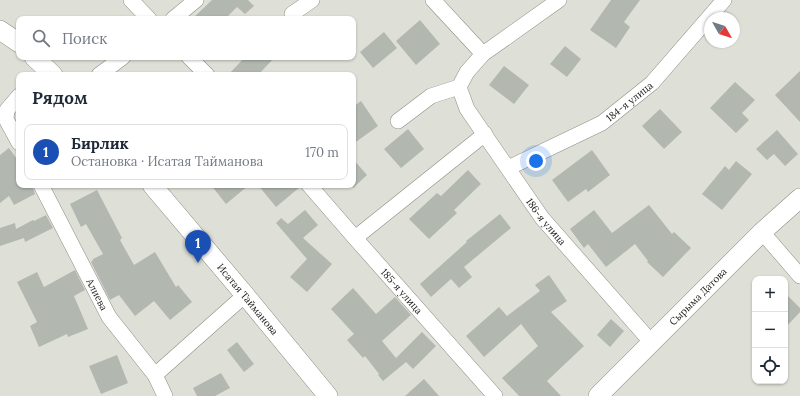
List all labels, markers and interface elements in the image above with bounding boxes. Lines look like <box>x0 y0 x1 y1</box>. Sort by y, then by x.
north arrow <box>704 12 740 48</box>
search box <box>16 16 356 60</box>
icon: search <box>30 27 52 49</box>
text: Поиск <box>62 29 107 48</box>
street label: 184-я улица <box>603 79 655 124</box>
text: Рядом <box>32 87 88 109</box>
text: Бирлик <box>71 134 129 153</box>
text: 1 <box>43 144 49 161</box>
text: 170 m <box>305 144 339 161</box>
your location <box>526 151 546 171</box>
text: Остановка · Исатая Тайманова <box>71 153 263 170</box>
street label: 186-я улица <box>524 195 569 248</box>
pin: 1 <box>185 230 211 263</box>
street label: Исатая Тайманова <box>214 261 281 337</box>
street label: Сырыма Датова <box>666 265 729 328</box>
street label: 185-я улица <box>378 266 426 316</box>
street label: Алиева <box>83 275 111 313</box>
map controls <box>752 276 788 384</box>
button: + <box>752 276 788 312</box>
button: − <box>752 312 788 348</box>
button: locate <box>752 348 788 384</box>

